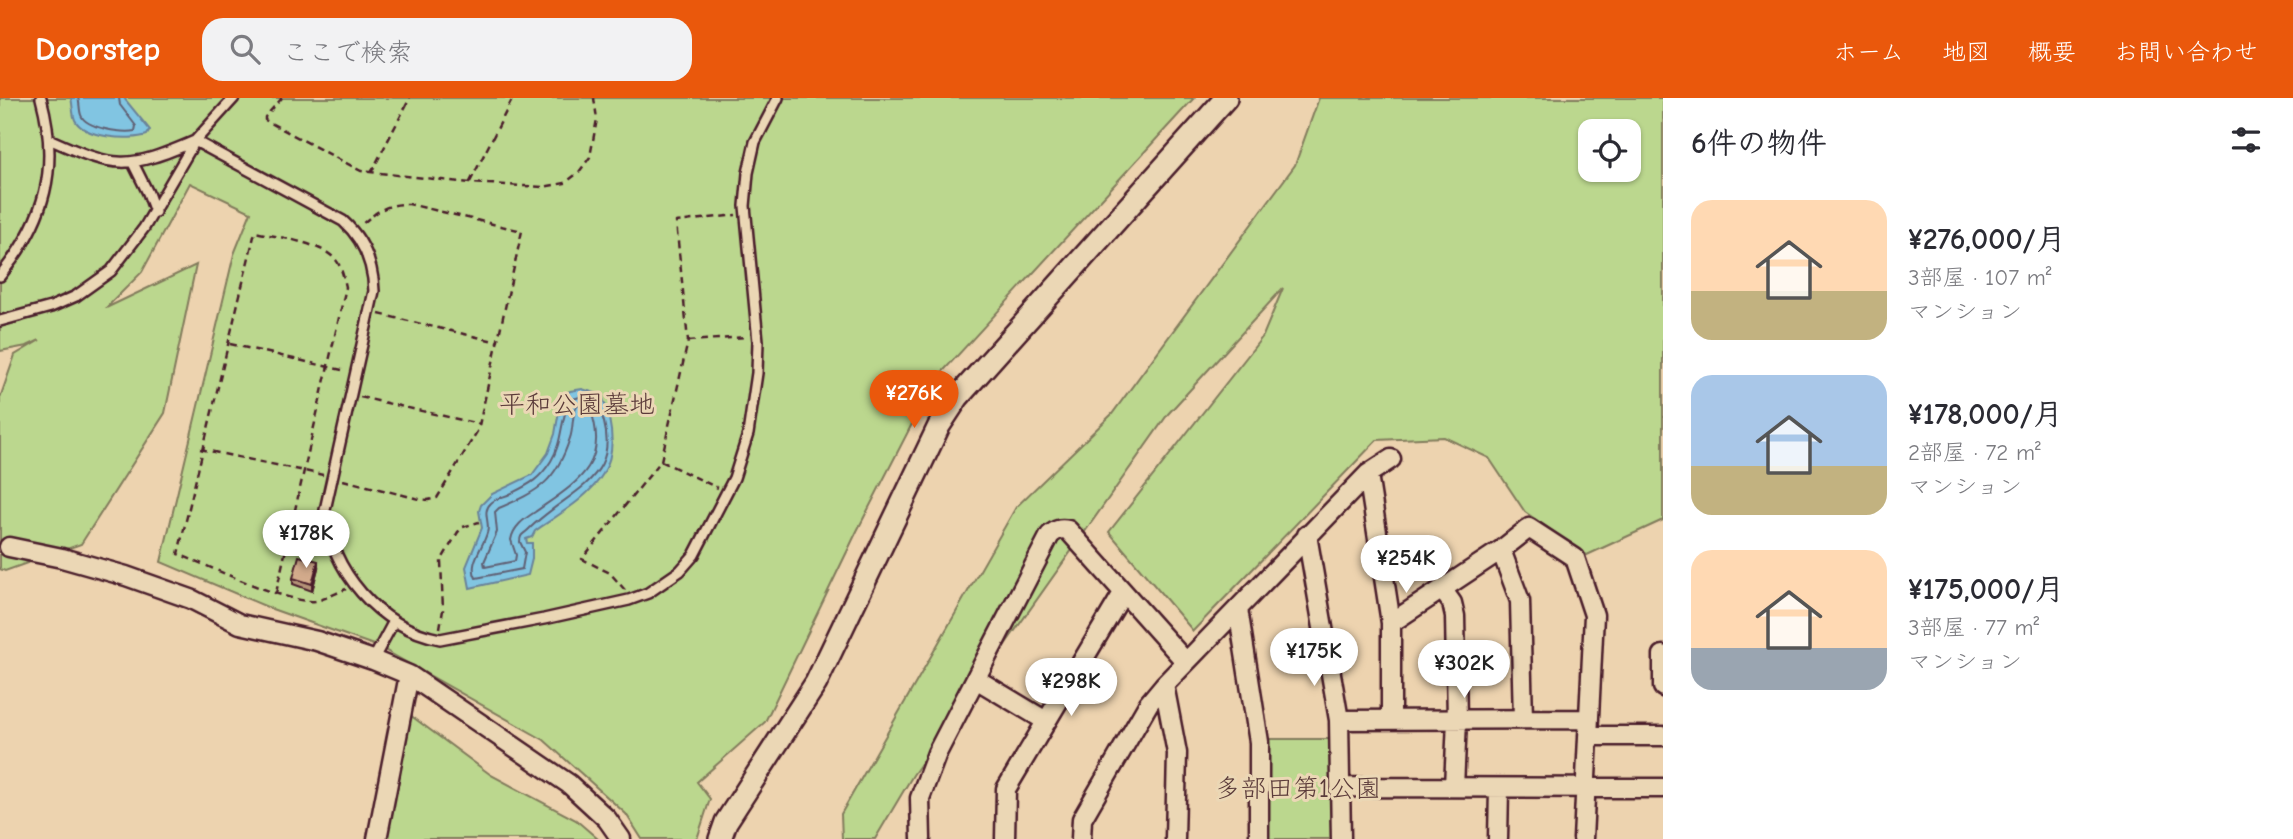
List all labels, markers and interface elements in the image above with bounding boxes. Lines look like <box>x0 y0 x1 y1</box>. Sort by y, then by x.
search box <box>202 18 692 81</box>
text: Doorstep <box>35 30 160 68</box>
icon: search <box>226 30 264 68</box>
text: ここで検索 <box>282 38 412 68</box>
text: ホーム <box>1833 38 1904 66</box>
text: 地図 <box>1942 38 1990 66</box>
text: 概要 <box>2028 38 2076 66</box>
text: お問い合わせ <box>2114 38 2258 66</box>
map controls <box>1578 119 1641 182</box>
button: locate <box>1578 119 1641 182</box>
icon: filters <box>2227 121 2265 159</box>
text: 6件の物件 <box>1691 126 1827 161</box>
text: ¥276,000/月 <box>1908 222 2066 257</box>
icon: home <box>1747 228 1831 312</box>
text: 3部屋 · 107 m² <box>1908 264 2051 291</box>
text: マンション <box>1908 298 2022 325</box>
pin: ¥276K <box>865 370 963 430</box>
text: ¥276K <box>886 379 942 406</box>
park label: 平和公園墓地 <box>499 390 655 420</box>
text: ¥178,000/月 <box>1908 397 2063 432</box>
icon: home <box>1747 403 1831 487</box>
text: 2部屋 · 72 m² <box>1908 439 2041 466</box>
text: マンション <box>1908 473 2022 500</box>
pin: ¥178K <box>257 510 355 570</box>
text: ¥178K <box>279 519 333 546</box>
pin: ¥254K <box>1357 536 1455 595</box>
text: ¥254K <box>1377 544 1435 571</box>
text: ¥175,000/月 <box>1908 572 2064 607</box>
icon: home <box>1747 578 1831 662</box>
text: 3部屋 · 77 m² <box>1908 614 2039 641</box>
pin: ¥175K <box>1265 628 1363 688</box>
text: ¥175K <box>1286 637 1342 664</box>
pin: ¥302K <box>1415 640 1513 700</box>
text: マンション <box>1908 648 2022 675</box>
text: ¥302K <box>1434 649 1494 676</box>
pin: ¥298K <box>1022 658 1120 718</box>
text: ¥298K <box>1041 667 1101 694</box>
park label: 多部田第1公園 <box>1215 774 1381 804</box>

